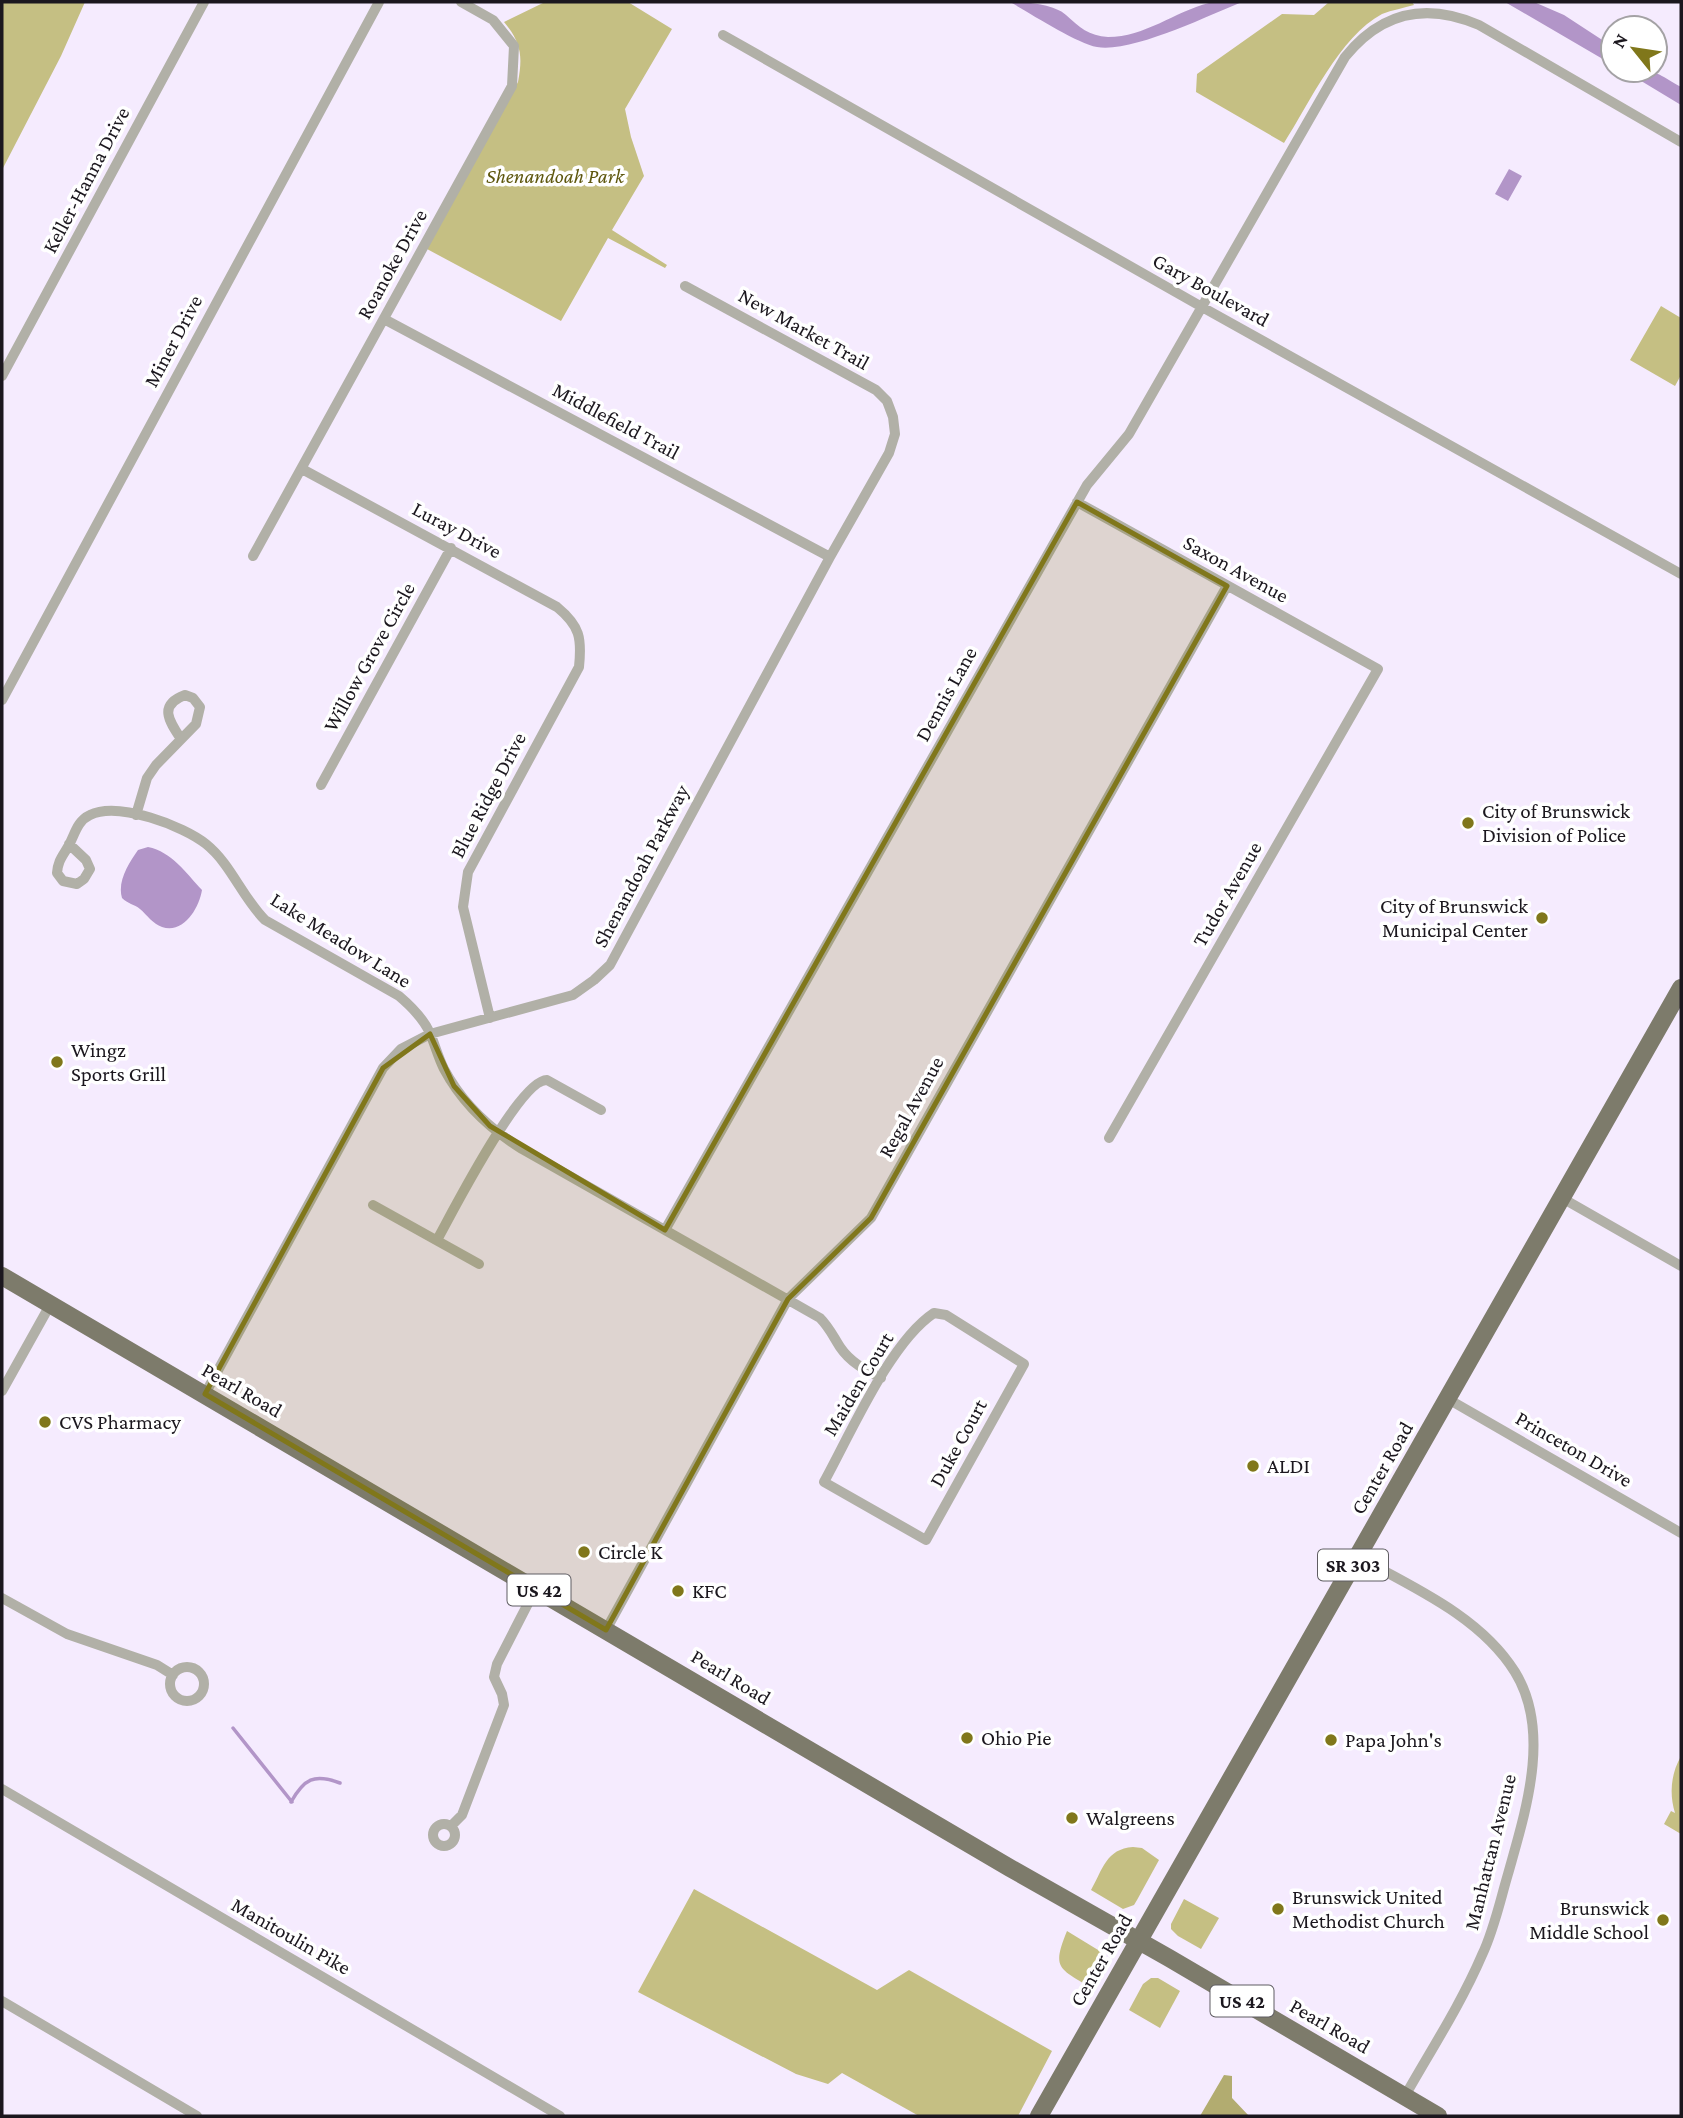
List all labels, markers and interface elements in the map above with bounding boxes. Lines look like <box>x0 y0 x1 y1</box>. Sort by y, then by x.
north arrow <box>1599 14 1669 84</box>
text: N <box>1607 30 1632 52</box>
street label: Keller-Hanna Drive <box>37 103 135 257</box>
park label: Shenandoah Park <box>486 164 625 188</box>
street label: Roanoke Drive <box>352 205 432 323</box>
street label: Gary Boulevard <box>1149 248 1273 332</box>
street label: New Market Trail <box>734 283 874 375</box>
street label: Miner Drive <box>139 291 207 391</box>
street label: Middlefield Trail <box>549 378 683 464</box>
street label: Luray Drive <box>408 497 506 563</box>
street label: Saxon Avenue <box>1179 530 1293 608</box>
street label: Willow Grove Circle <box>318 578 420 736</box>
street label: Dennis Lane <box>910 643 982 745</box>
street label: Blue Ridge Drive <box>445 728 531 862</box>
street label: Shenandoah Parkway <box>588 780 694 951</box>
place label: City of Brunswick Division of Police <box>1482 799 1630 847</box>
marker: City of Brunswick Division of Police <box>1460 815 1476 831</box>
street label: Tudor Avenue <box>1187 837 1267 951</box>
street label: Lake Meadow Lane <box>266 887 416 993</box>
place label: City of Brunswick Municipal Center <box>1380 894 1529 942</box>
marker: City of Brunswick Municipal Center <box>1534 910 1550 926</box>
place label: Wingz Sports Grill <box>71 1038 166 1086</box>
street label: Regal Avenue <box>873 1052 949 1162</box>
marker: Wingz Sports Grill <box>49 1054 65 1070</box>
street label: Maiden Court <box>818 1327 899 1440</box>
street label: Pearl Road <box>198 1357 286 1423</box>
street label: Duke Court <box>924 1394 992 1491</box>
street label: Princeton Drive <box>1511 1406 1637 1492</box>
place label: CVS Pharmacy <box>59 1410 181 1434</box>
marker: CVS Pharmacy <box>37 1414 53 1430</box>
street label: Center Road <box>1346 1417 1418 1519</box>
place label: ALDI <box>1267 1454 1310 1478</box>
marker: ALDI <box>1245 1458 1261 1474</box>
place label: Circle K <box>598 1540 663 1564</box>
marker: Circle K <box>576 1544 592 1560</box>
road number: SR 303 <box>1318 1550 1388 1581</box>
road number: US 42 <box>508 1574 570 1606</box>
place label: KFC <box>692 1579 727 1603</box>
marker: KFC <box>670 1583 686 1599</box>
street label: Pearl Road <box>687 1644 775 1710</box>
place label: Ohio Pie <box>981 1726 1051 1750</box>
place label: Papa John's <box>1345 1728 1442 1752</box>
marker: Ohio Pie <box>959 1730 975 1746</box>
marker: Papa John's <box>1323 1732 1339 1748</box>
street label: Manhattan Avenue <box>1459 1771 1521 1933</box>
place label: Walgreens <box>1086 1806 1175 1830</box>
marker: Walgreens <box>1064 1810 1080 1826</box>
place label: Brunswick United Methodist Church <box>1292 1885 1445 1933</box>
street label: Manitoulin Pike <box>227 1892 355 1980</box>
place label: Brunswick Middle School <box>1529 1896 1649 1944</box>
marker: Brunswick United Methodist Church <box>1270 1901 1286 1917</box>
street label: Center Road <box>1065 1909 1137 2011</box>
marker: Brunswick Middle School <box>1655 1912 1671 1928</box>
road number: US 42 <box>1210 1985 1274 2016</box>
street label: Pearl Road <box>1286 1993 1374 2059</box>

